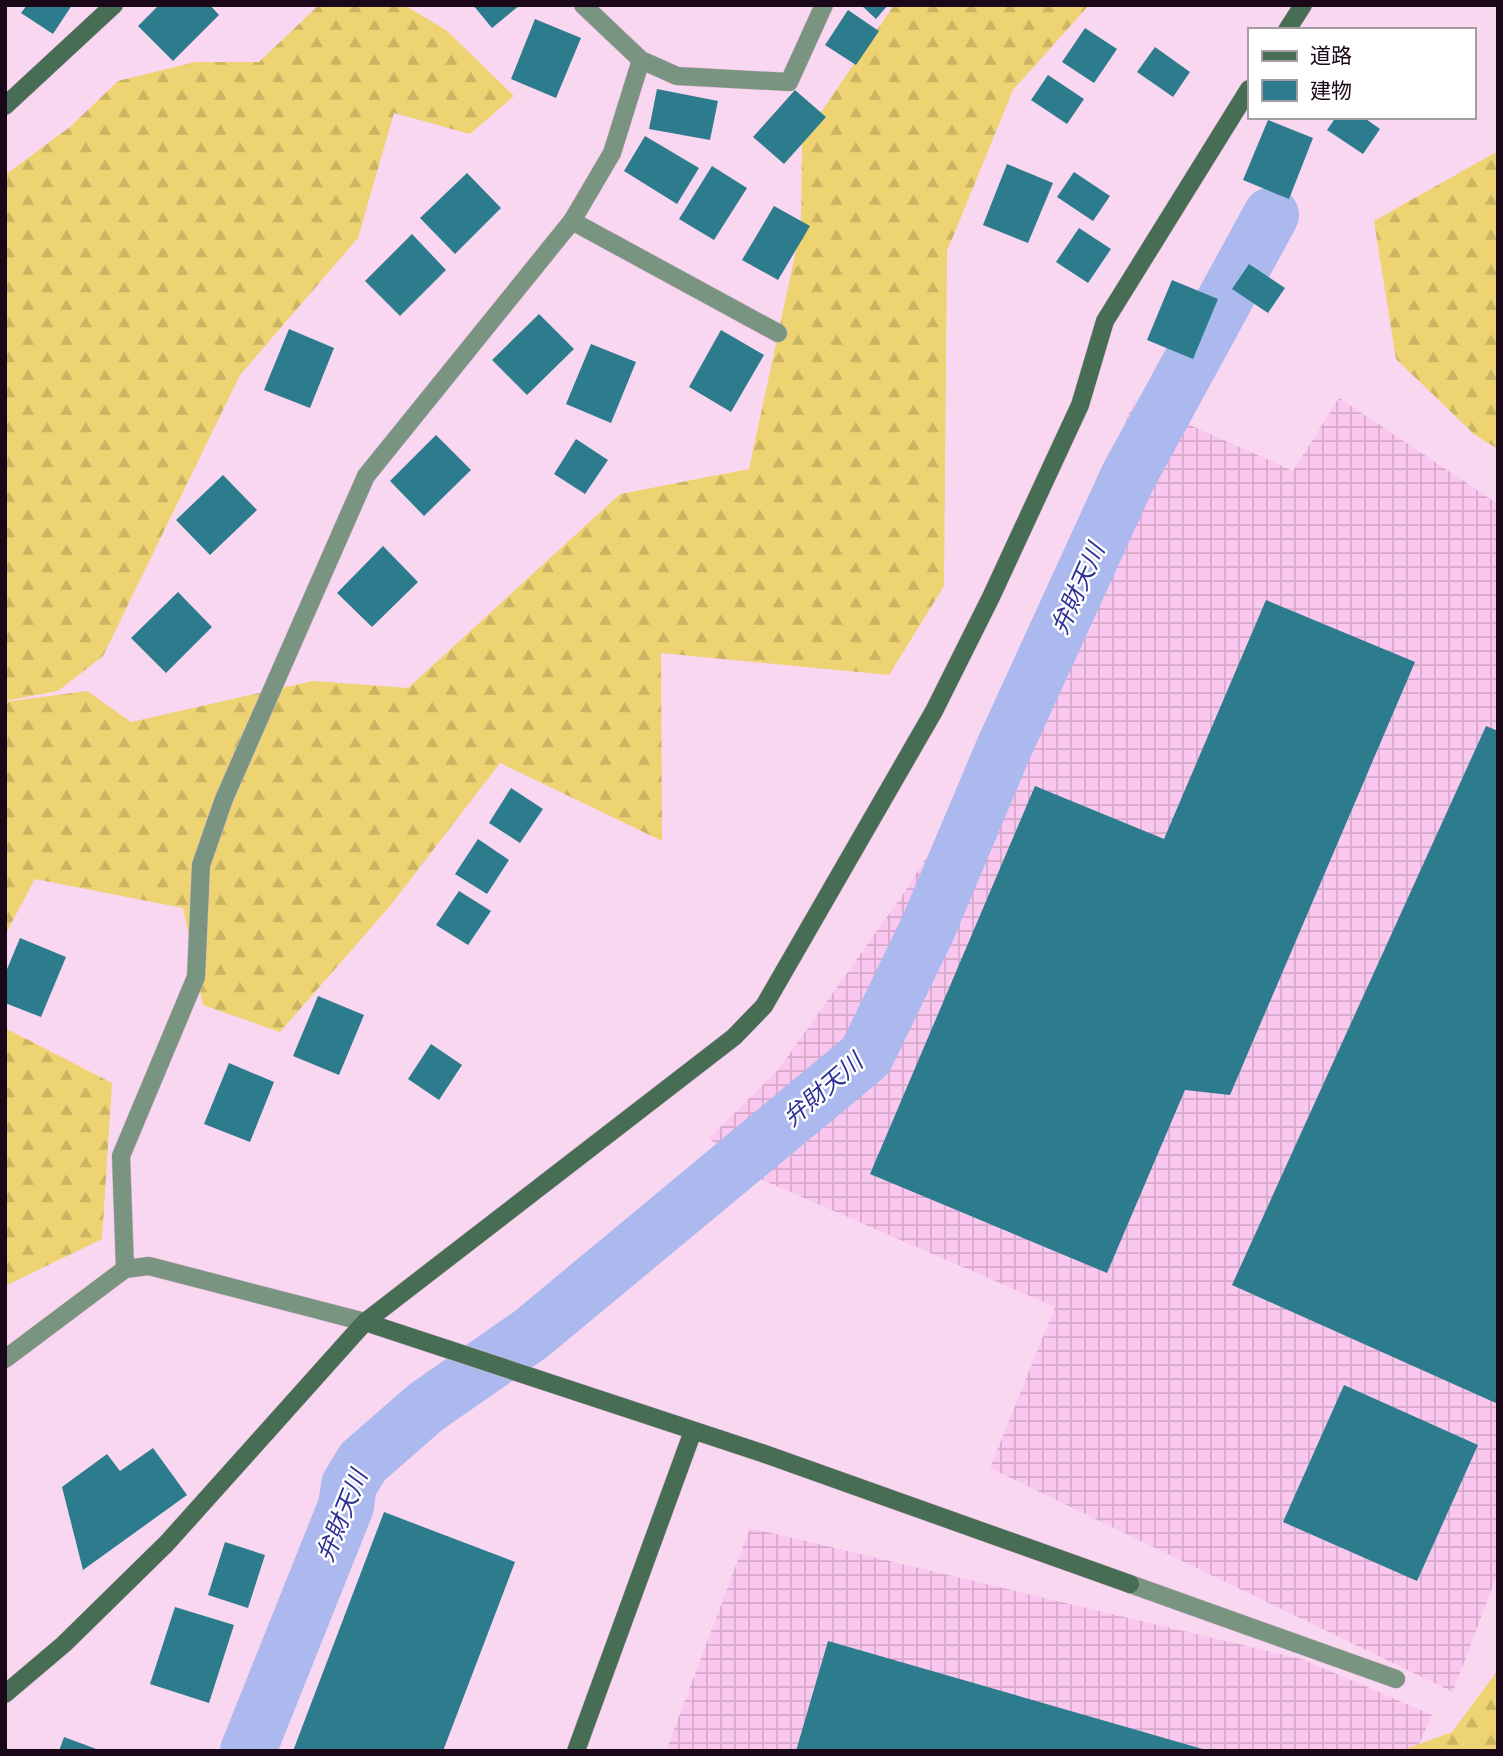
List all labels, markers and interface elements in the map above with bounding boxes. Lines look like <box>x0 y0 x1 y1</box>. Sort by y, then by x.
legend <box>1248 28 1475 119</box>
text: 道路 <box>1310 44 1352 68</box>
text: 建物 <box>1310 79 1352 103</box>
water label: 弁財天川 <box>1046 537 1112 639</box>
water label: 弁財天川 <box>778 1046 871 1132</box>
water label: 弁財天川 <box>311 1463 374 1566</box>

